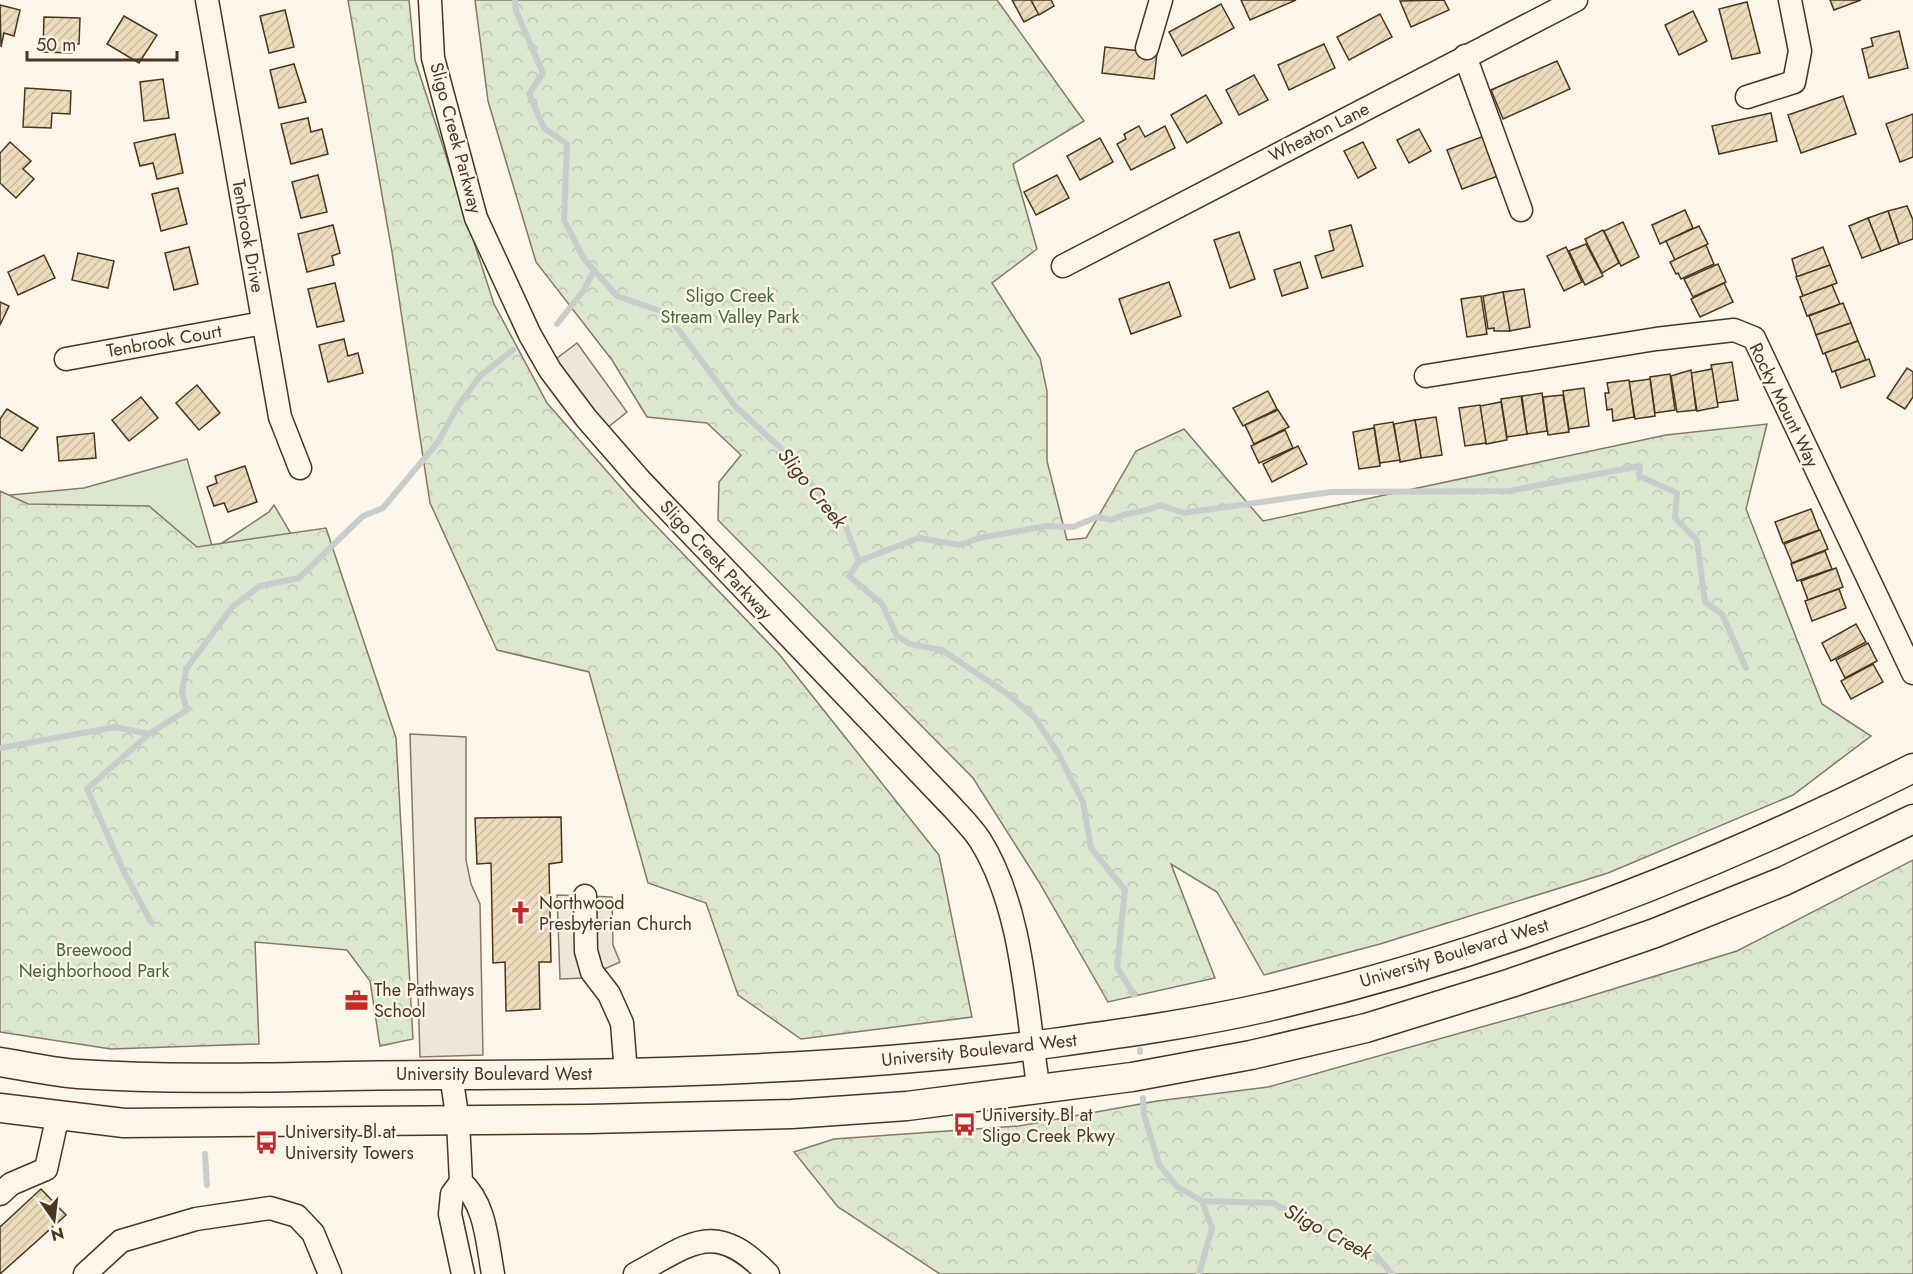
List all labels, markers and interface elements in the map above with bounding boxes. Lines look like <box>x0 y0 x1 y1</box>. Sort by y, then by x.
scale bar <box>27 24 177 62</box>
text: 50 m <box>36 32 76 58</box>
street label: Sligo Creek Parkway <box>423 60 489 216</box>
street label: Wheaton Lane <box>1264 96 1374 168</box>
street label: Tenbrook Drive <box>225 177 271 295</box>
park label: Sligo Creek Stream Valley Park <box>661 283 800 330</box>
street label: Tenbrook Court <box>104 318 224 364</box>
street label: Rocky Mount Way <box>1743 338 1825 472</box>
water label: Sligo Creek <box>771 442 854 536</box>
street label: Sligo Creek Parkway <box>654 494 779 626</box>
place label: Northwood Presbyterian Church <box>539 890 692 937</box>
church icon: Northwood Presbyterian Church <box>508 900 534 926</box>
street label: University Boulevard West <box>1356 912 1552 994</box>
park label: Breewood Neighborhood Park <box>19 937 169 984</box>
place label: The Pathways School <box>374 977 474 1024</box>
office icon: The Pathways School <box>343 987 369 1013</box>
street label: University Boulevard West <box>880 1027 1079 1073</box>
street label: University Boulevard West <box>396 1061 593 1087</box>
place label: University Bl at Sligo Creek Pkwy <box>982 1102 1115 1149</box>
bus stop icon: University Bl at Sligo Creek Pkwy <box>951 1112 977 1138</box>
place label: University Bl at University Towers <box>285 1119 414 1166</box>
bus stop icon: University Bl at University Towers <box>254 1129 280 1155</box>
north arrow <box>24 1190 84 1250</box>
water label: Sligo Creek <box>1279 1197 1378 1268</box>
text: N <box>49 1221 66 1247</box>

